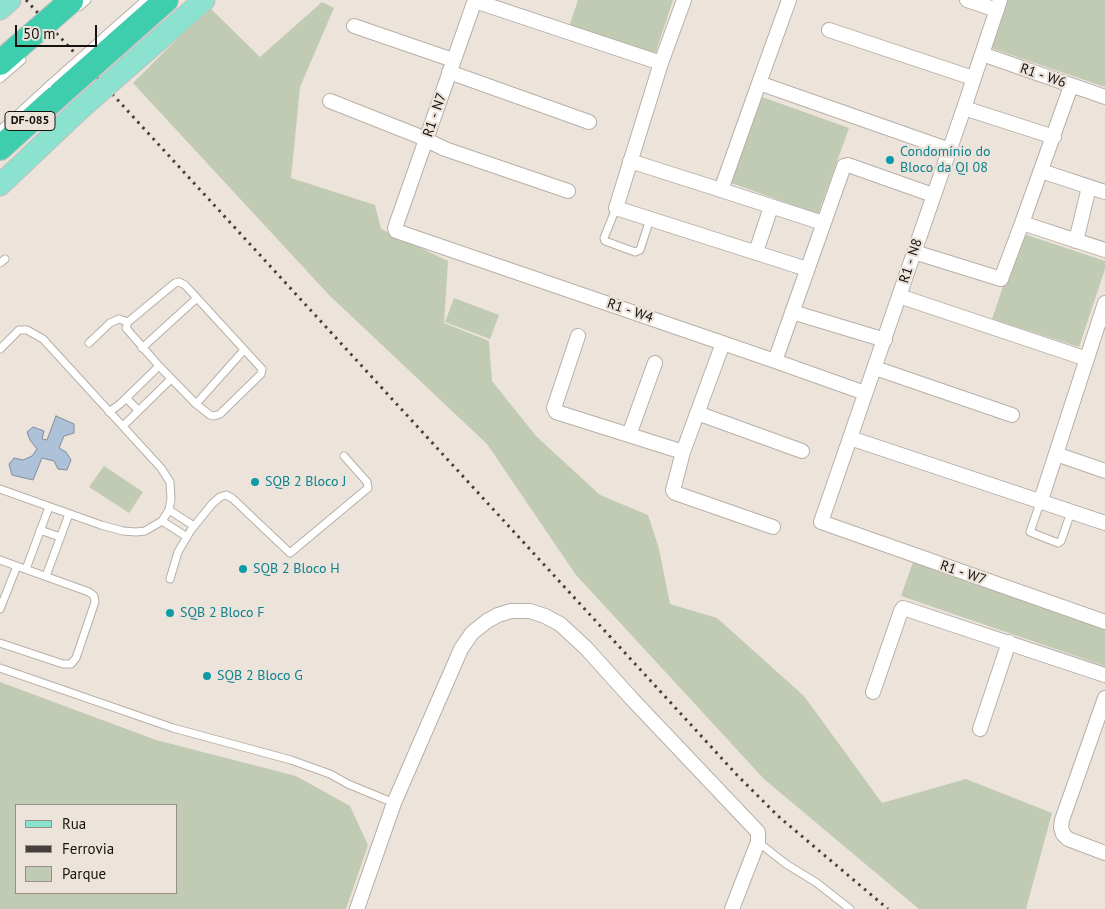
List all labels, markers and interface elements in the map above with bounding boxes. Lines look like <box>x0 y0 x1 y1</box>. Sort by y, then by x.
scale bar <box>18 15 100 47</box>
text: 50 m <box>23 24 56 43</box>
street label: R1 - W6 <box>1018 60 1068 92</box>
street label: R1 - N7 <box>420 91 450 139</box>
road number: DF-085 <box>5 112 55 130</box>
place label: Condomínio do Bloco da QI 08 <box>900 144 991 176</box>
marker: Condomínio do Bloco da QI 08 <box>884 154 896 166</box>
street label: R1 - N8 <box>896 237 926 285</box>
street label: R1 - W4 <box>605 295 655 327</box>
place label: SQB 2 Bloco J <box>265 474 346 490</box>
marker: SQB 2 Bloco J <box>249 476 261 488</box>
street label: R1 - W7 <box>938 557 988 589</box>
place label: SQB 2 Bloco H <box>253 561 340 577</box>
marker: SQB 2 Bloco H <box>237 563 249 575</box>
place label: SQB 2 Bloco F <box>180 605 265 621</box>
marker: SQB 2 Bloco F <box>164 607 176 619</box>
place label: SQB 2 Bloco G <box>217 668 303 684</box>
marker: SQB 2 Bloco G <box>201 670 213 682</box>
legend <box>15 804 178 894</box>
text: Rua <box>62 814 86 833</box>
text: Ferrovia <box>62 839 114 858</box>
text: Parque <box>62 864 106 883</box>

